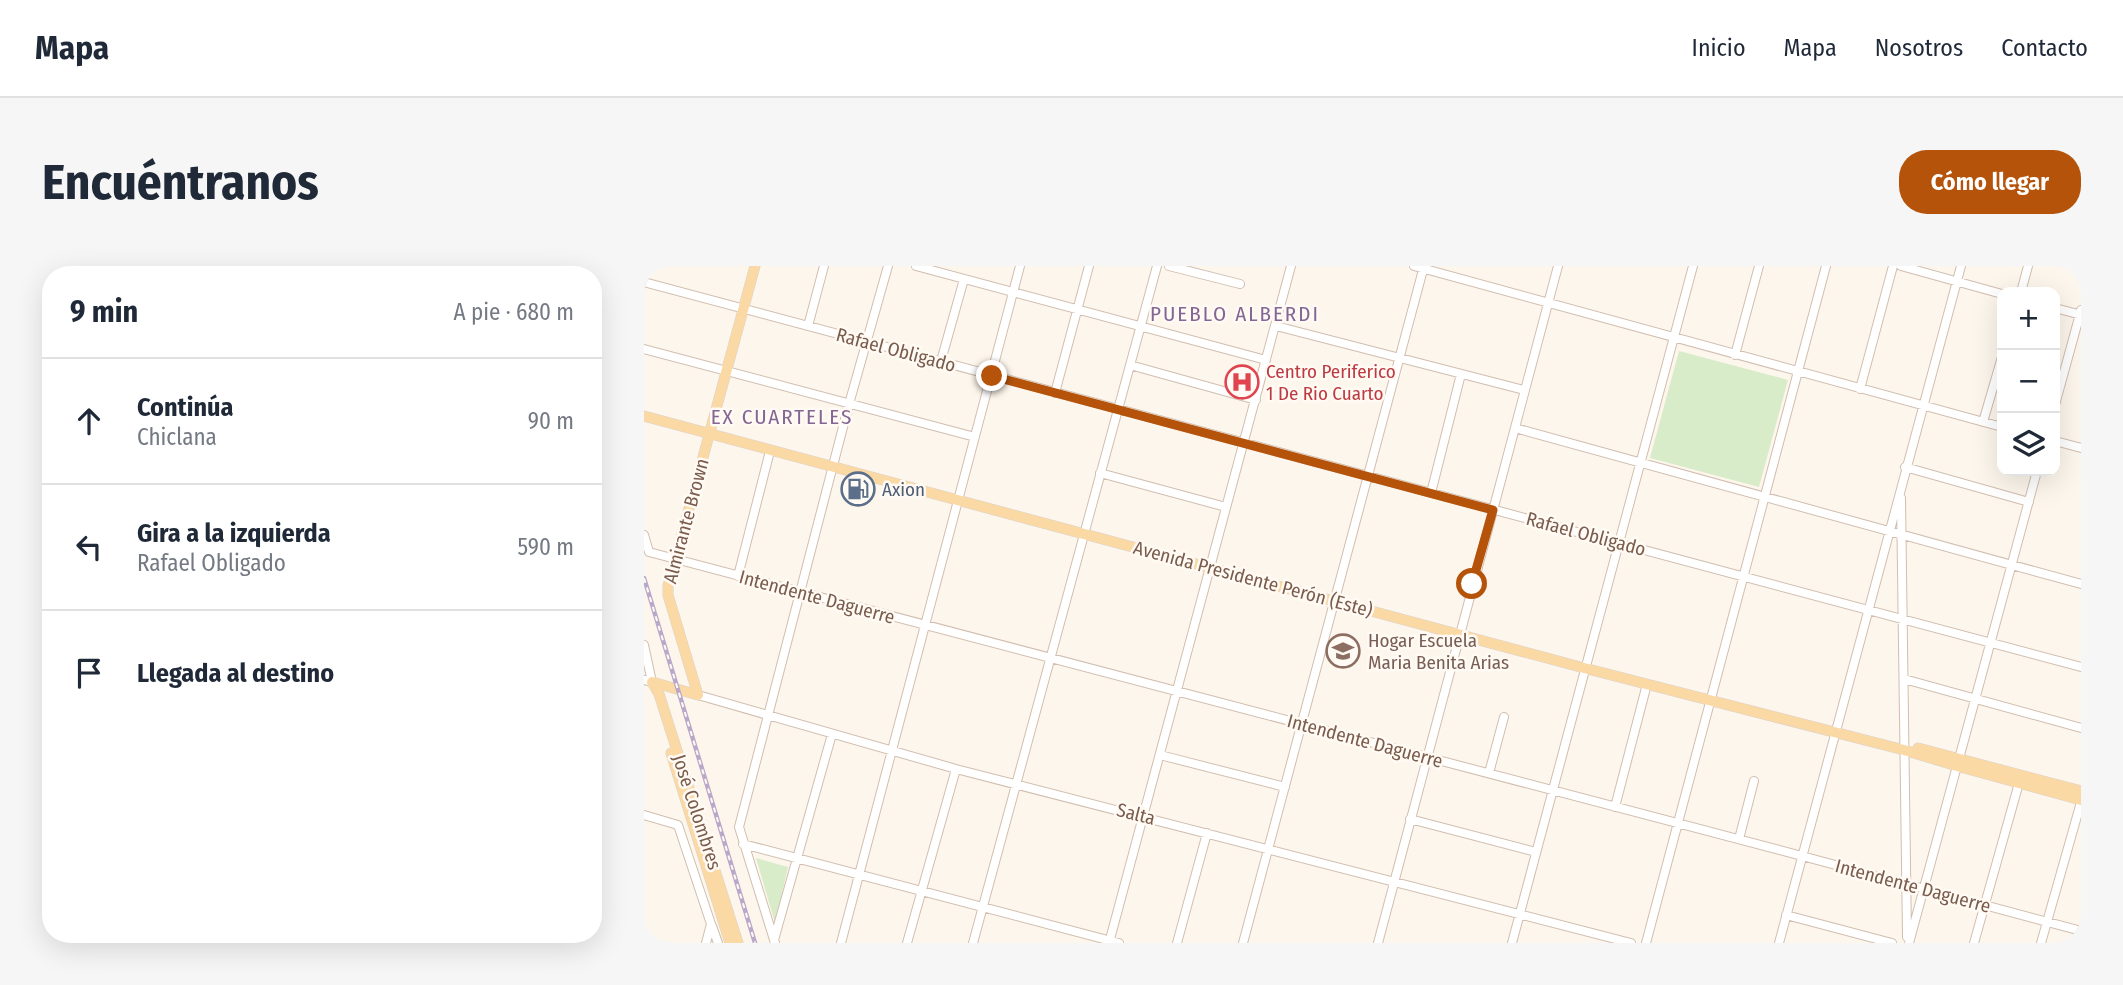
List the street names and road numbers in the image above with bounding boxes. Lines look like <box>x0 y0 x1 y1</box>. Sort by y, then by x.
street label: Rafael Obligado <box>834 323 958 377</box>
street label: Almirante Brown <box>658 456 714 586</box>
street label: Rafael Obligado <box>1524 507 1648 561</box>
street label: Avenida Presidente Perón (Este) <box>1131 536 1375 622</box>
street label: Intendente Daguerre <box>737 565 897 629</box>
street label: Intendente Daguerre <box>1285 709 1445 773</box>
street label: José Colombres <box>668 752 726 872</box>
street label: Salta <box>1114 798 1158 830</box>
street label: Intendente Daguerre <box>1833 854 1993 918</box>

